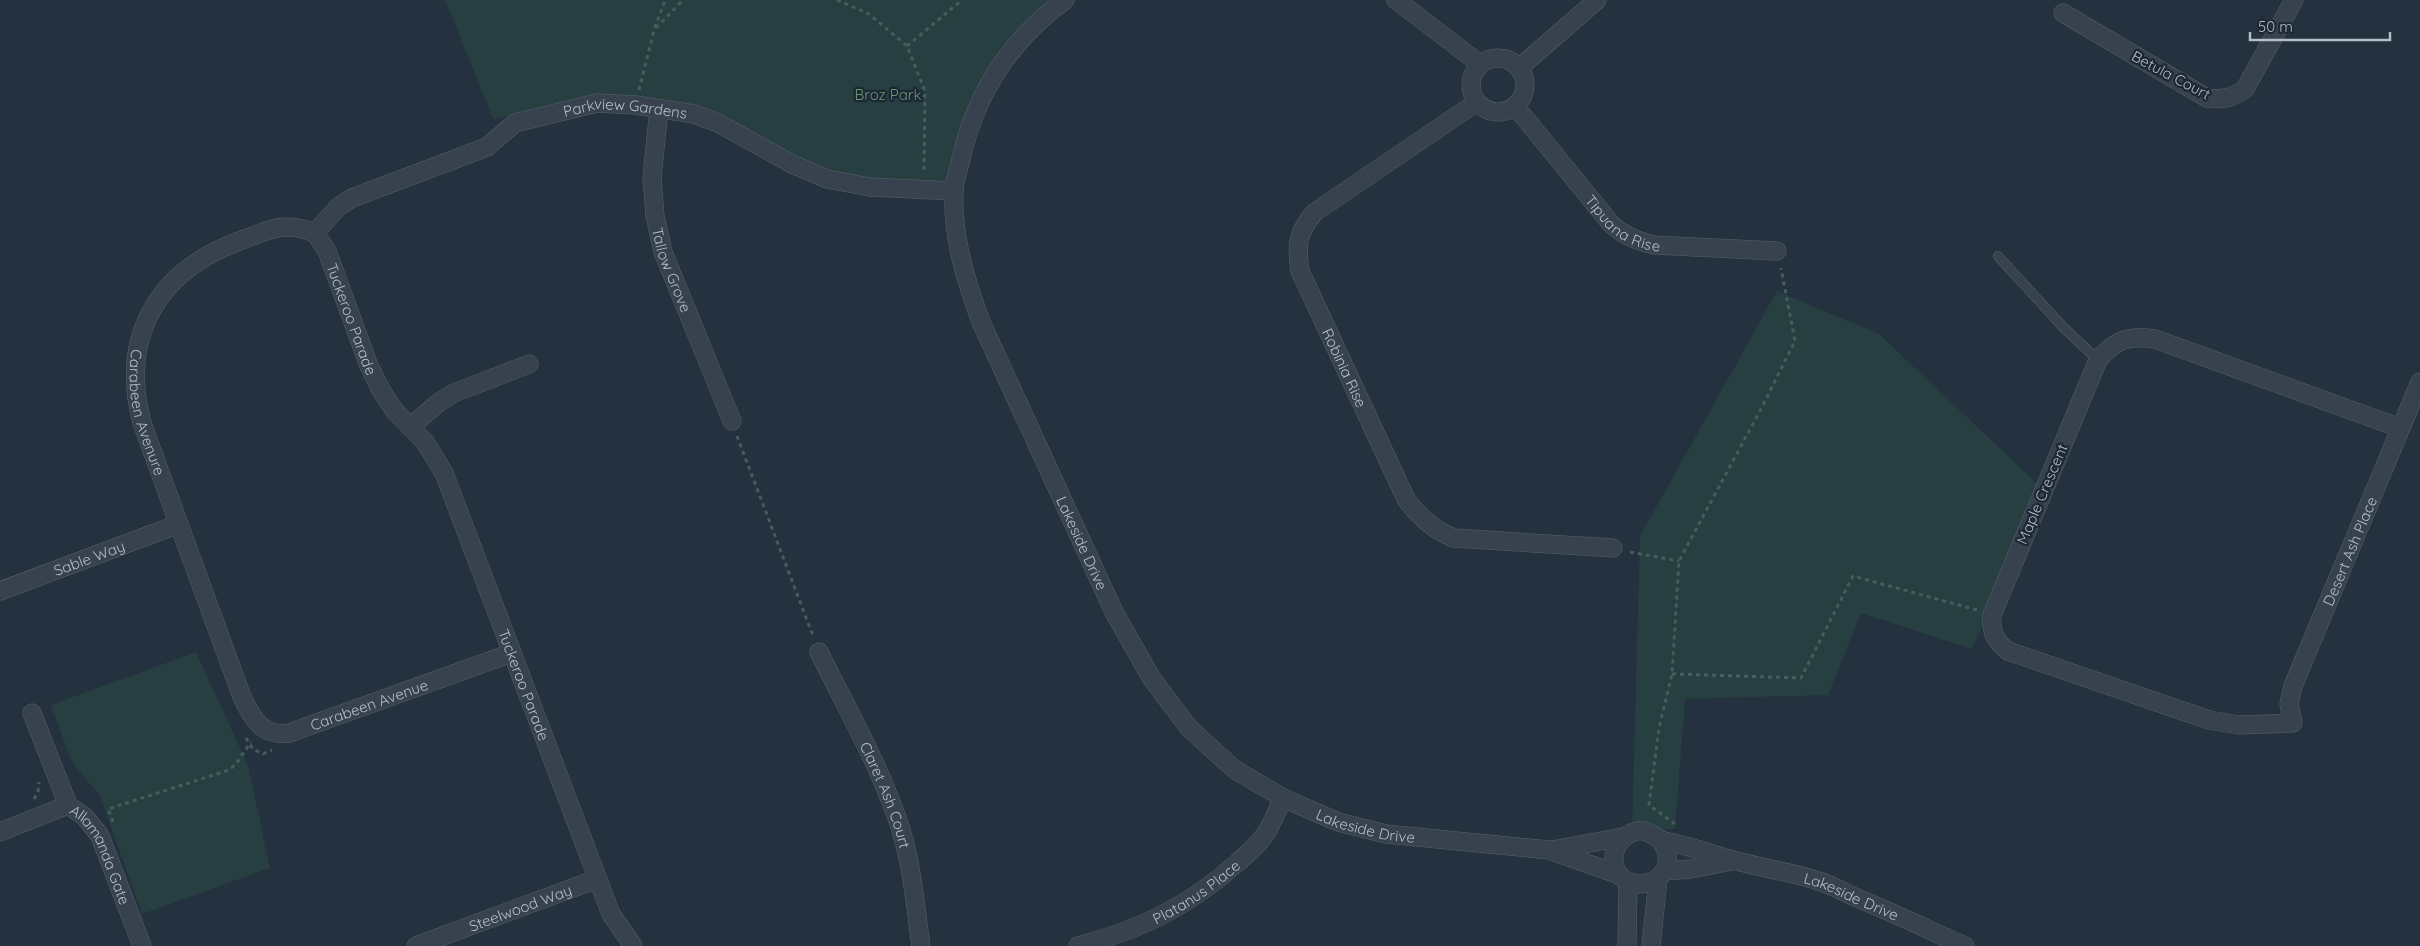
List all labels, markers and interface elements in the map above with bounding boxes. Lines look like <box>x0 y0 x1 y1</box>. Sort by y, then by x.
scale bar <box>2250 10 2390 42</box>
text: 50 m <box>2258 17 2293 36</box>
street label: Betula Court <box>2128 46 2214 104</box>
park label: Broz Park <box>854 85 922 104</box>
street label: Parkview Gardens <box>561 93 688 122</box>
street label: Tipuana Rise <box>1582 191 1661 255</box>
street label: Tallow Grove <box>648 226 696 315</box>
street label: Tuckeroo Parade <box>323 260 381 378</box>
street label: Robinia Rise <box>1318 325 1371 410</box>
street label: Carabeen Avenure <box>126 348 170 478</box>
street label: Maple Crescent <box>2012 441 2072 547</box>
street label: Lakeside Drive <box>1053 493 1112 593</box>
street label: Desert Ash Place <box>2318 493 2381 609</box>
street label: Sable Way <box>51 536 127 580</box>
street label: Tuckeroo Parade <box>494 626 554 743</box>
street label: Carabeen Avenue <box>307 674 430 734</box>
street label: Claret Ash Court <box>856 738 915 850</box>
street label: Allamanda Gate <box>66 800 135 907</box>
street label: Lakeside Drive <box>1313 804 1416 846</box>
street label: Platanus Place <box>1149 855 1244 928</box>
street label: Lakeside Drive <box>1802 868 1902 924</box>
street label: Steelwood Way <box>466 880 574 935</box>

